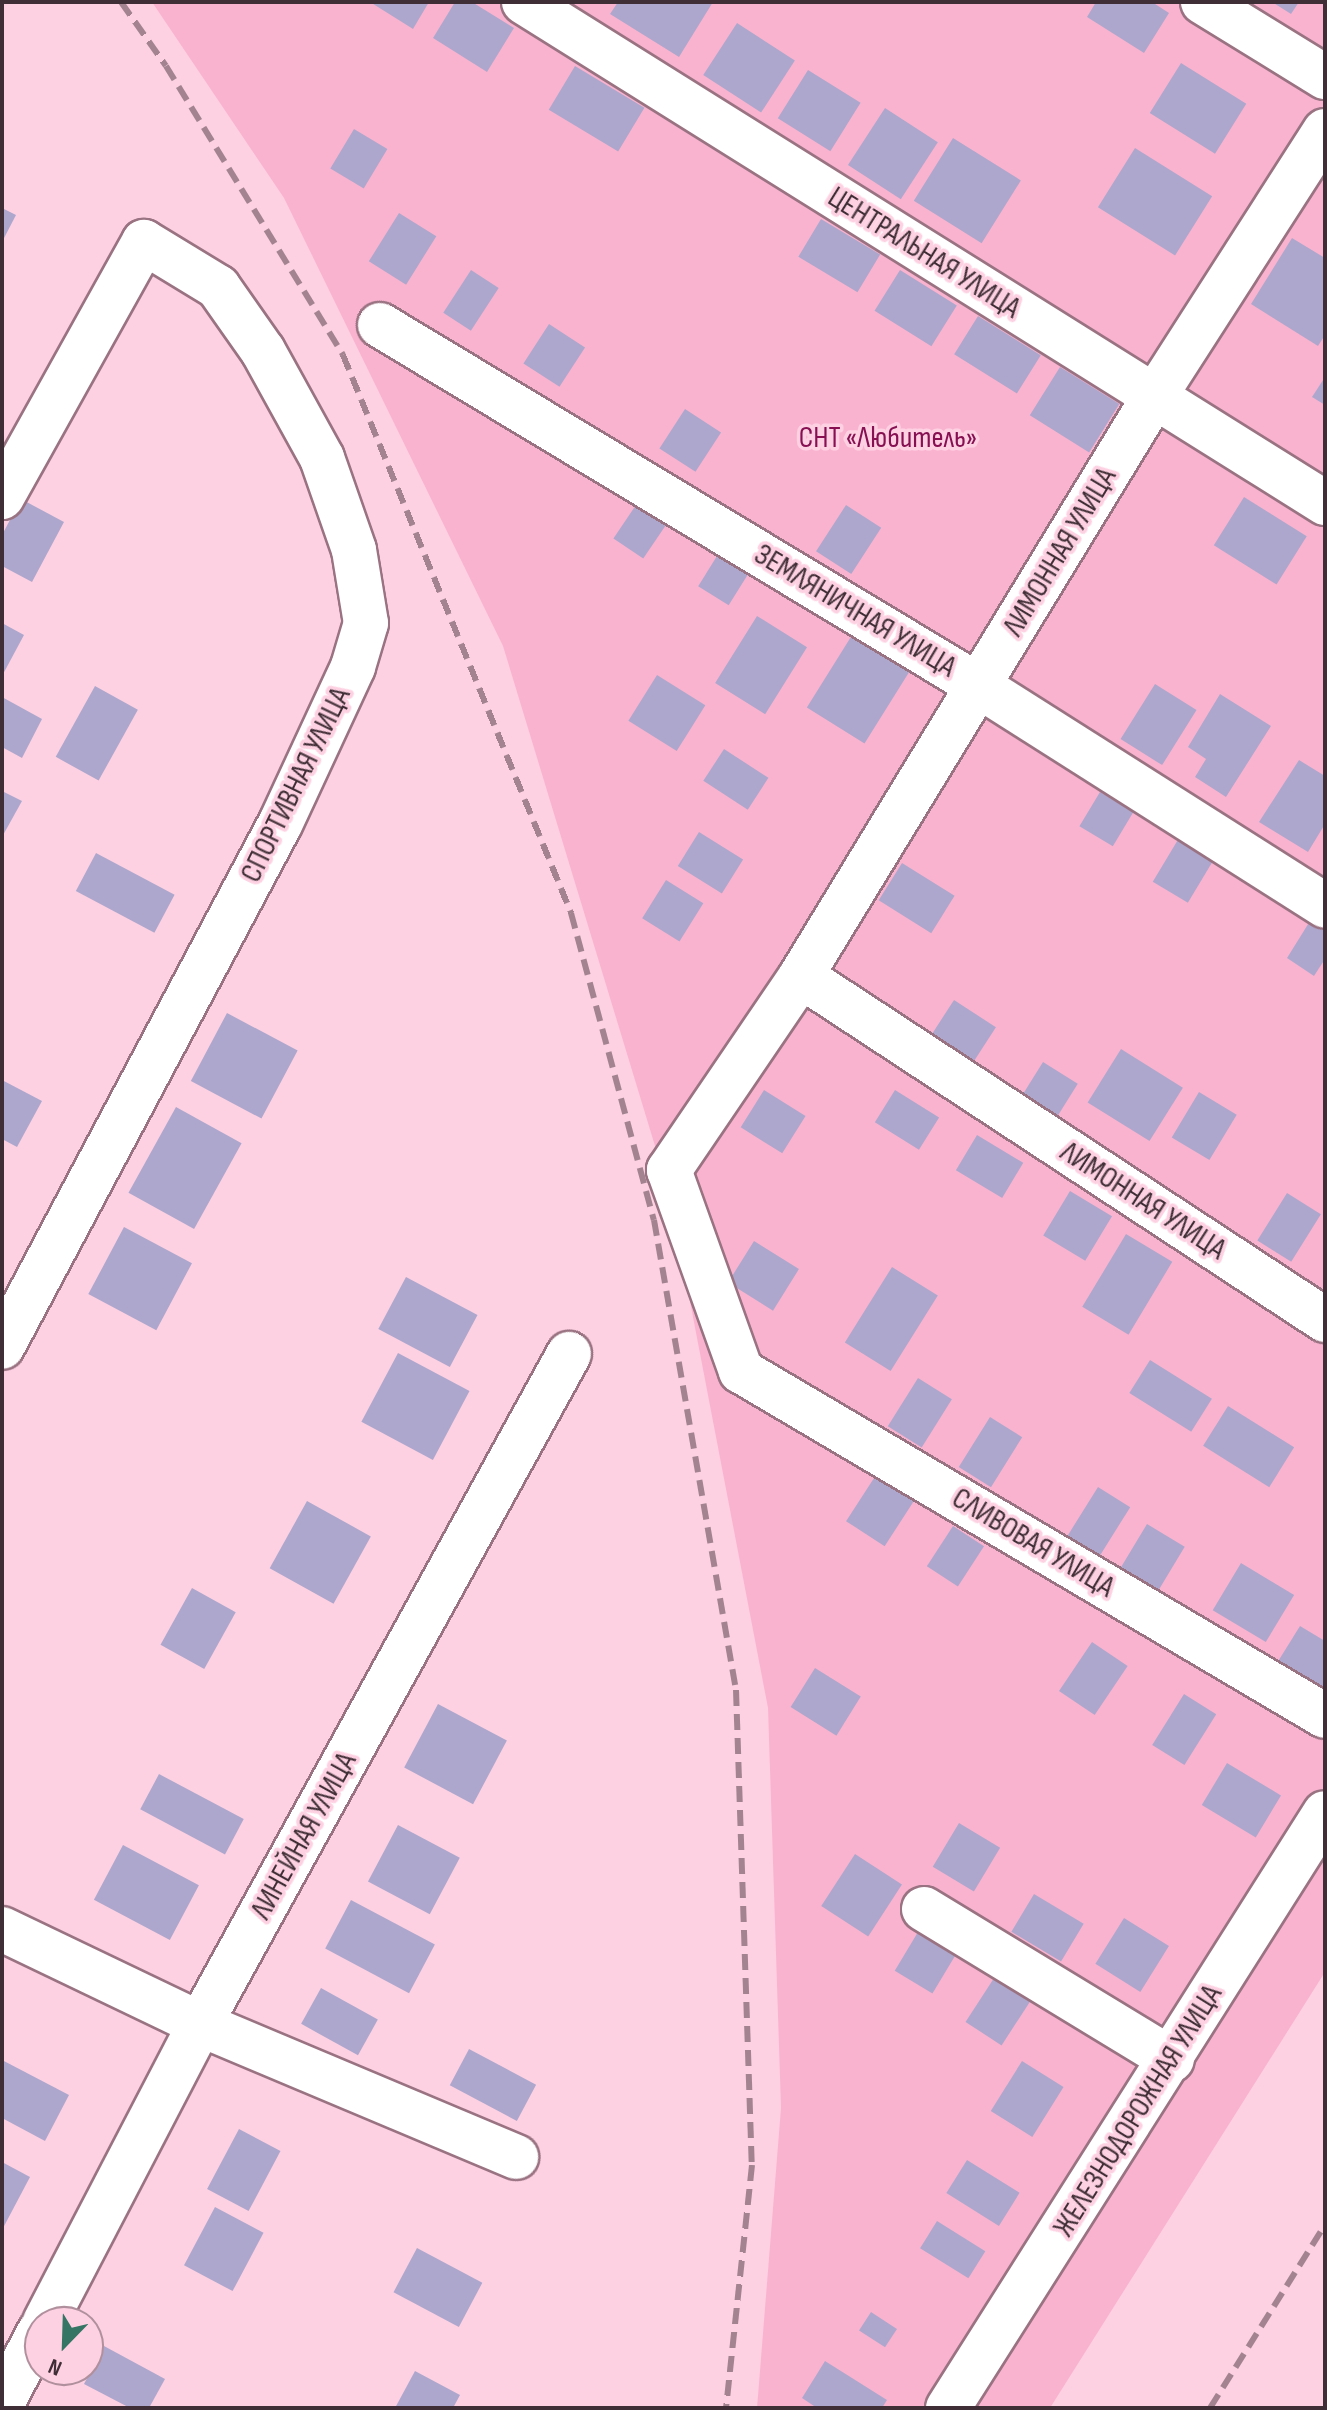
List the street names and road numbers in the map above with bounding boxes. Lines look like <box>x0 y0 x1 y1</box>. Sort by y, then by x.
street label: ЦЕНТРАЛЬНАЯ УЛИЦА <box>821 179 1027 327</box>
street label: ЛИМОННАЯ УЛИЦА <box>996 461 1124 643</box>
street label: ЗЕМЛЯНИЧНАЯ УЛИЦА <box>748 537 962 685</box>
street label: СПОРТИВНАЯ УЛИЦА <box>233 682 359 888</box>
street label: ЛИМОННАЯ УЛИЦА <box>1054 1134 1232 1268</box>
street label: СЛИВОВАЯ УЛИЦА <box>945 1481 1121 1605</box>
street label: ЛИНЕЙНАЯ УЛИЦА <box>243 1746 365 1926</box>
street label: ЖЕЛЕЗНОДОРОЖНАЯ УЛИЦА <box>1046 1979 1230 2243</box>

